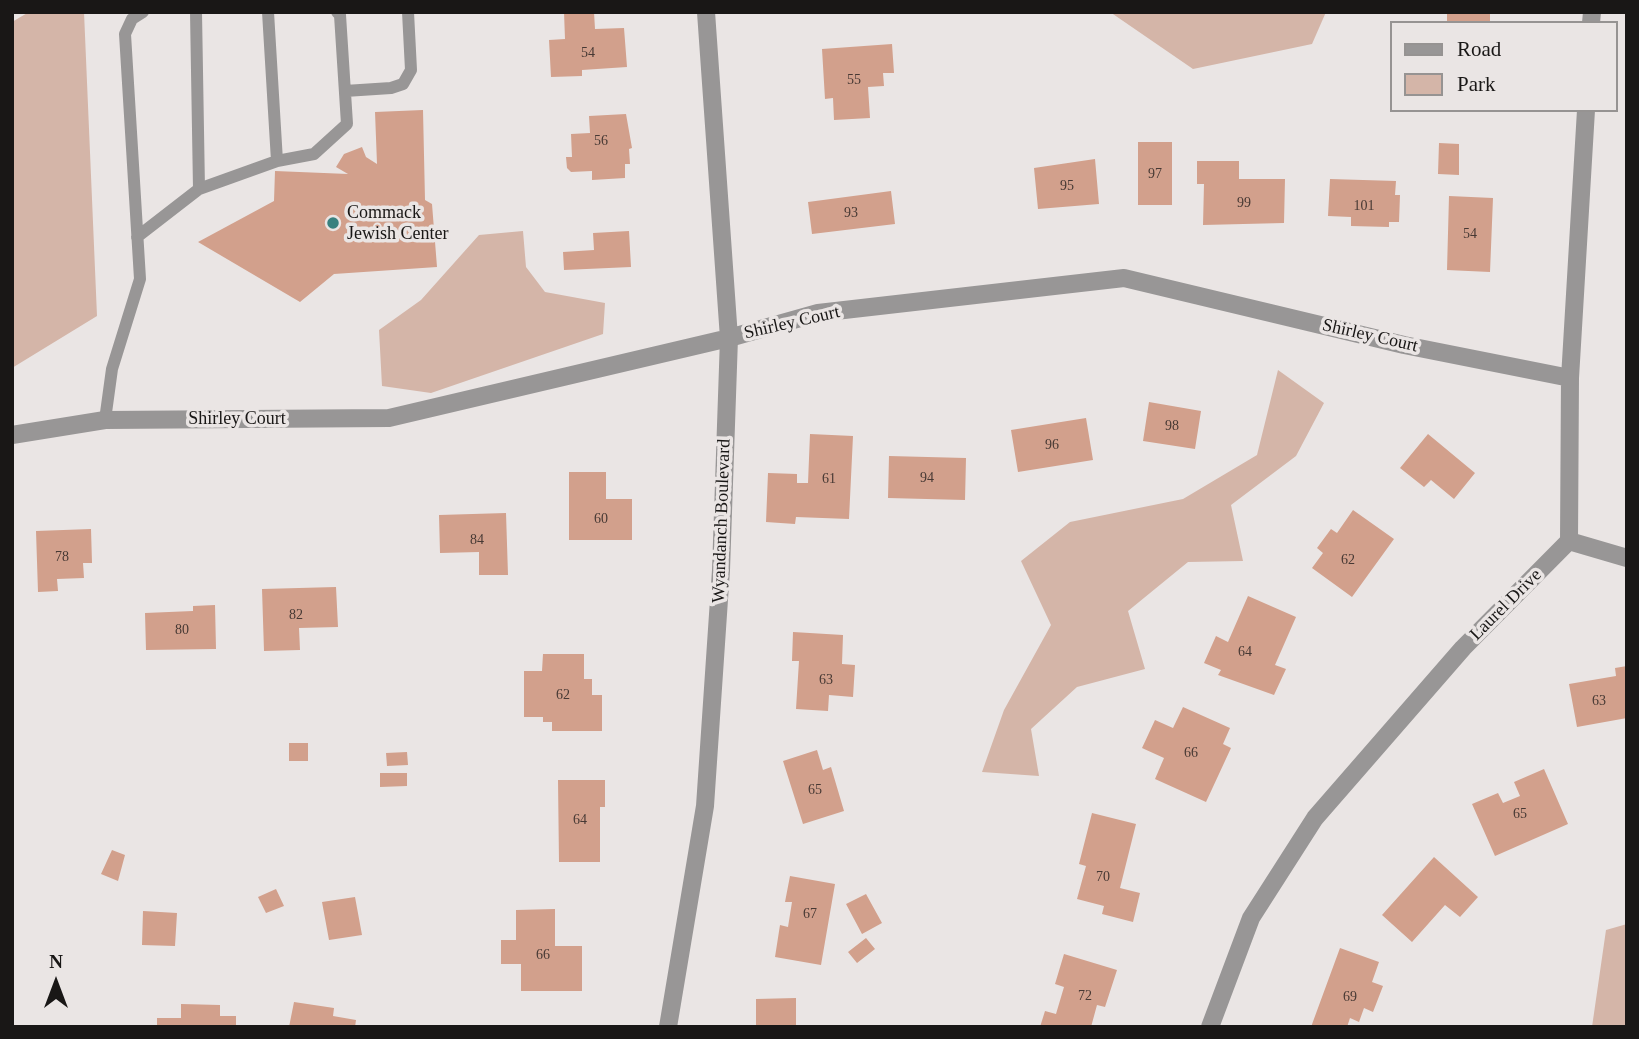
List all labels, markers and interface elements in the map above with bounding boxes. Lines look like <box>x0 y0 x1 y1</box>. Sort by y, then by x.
legend <box>1390 21 1618 112</box>
text: Road <box>1457 37 1501 61</box>
house number: 54 <box>581 45 595 61</box>
house number: 55 <box>847 72 861 88</box>
text: Park <box>1457 72 1496 96</box>
house number: 56 <box>594 133 608 149</box>
house number: 97 <box>1148 166 1162 182</box>
house number: 95 <box>1060 178 1074 194</box>
house number: 99 <box>1237 195 1251 211</box>
house number: 101 <box>1354 198 1374 214</box>
place label: Commack Jewish Center <box>347 202 448 244</box>
house number: 93 <box>844 205 858 221</box>
marker: Commack Jewish Center <box>325 215 341 231</box>
house number: 54 <box>1463 226 1477 242</box>
street label: Shirley Court <box>742 302 842 344</box>
street label: Shirley Court <box>1320 315 1420 357</box>
street label: Shirley Court <box>188 408 286 430</box>
house number: 98 <box>1165 418 1179 434</box>
house number: 96 <box>1045 437 1059 453</box>
street label: Wyandanch Boulevard <box>708 438 736 604</box>
house number: 94 <box>920 470 934 486</box>
house number: 61 <box>822 471 836 487</box>
house number: 60 <box>594 511 608 527</box>
house number: 84 <box>470 532 484 548</box>
house number: 78 <box>55 549 69 565</box>
house number: 62 <box>1341 552 1355 568</box>
street label: Laurel Drive <box>1466 565 1546 645</box>
house number: 82 <box>289 607 303 623</box>
house number: 80 <box>175 622 189 638</box>
house number: 64 <box>1238 644 1252 660</box>
house number: 63 <box>819 672 833 688</box>
house number: 62 <box>556 687 570 703</box>
house number: 63 <box>1592 693 1606 709</box>
house number: 66 <box>1184 745 1198 761</box>
house number: 65 <box>808 782 822 798</box>
house number: 65 <box>1513 806 1527 822</box>
house number: 64 <box>573 812 587 828</box>
house number: 70 <box>1096 869 1110 885</box>
house number: 67 <box>803 906 817 922</box>
house number: 66 <box>536 947 550 963</box>
north arrow <box>21 948 91 1018</box>
text: N <box>49 951 63 972</box>
house number: 72 <box>1078 988 1092 1004</box>
house number: 69 <box>1343 989 1357 1005</box>

